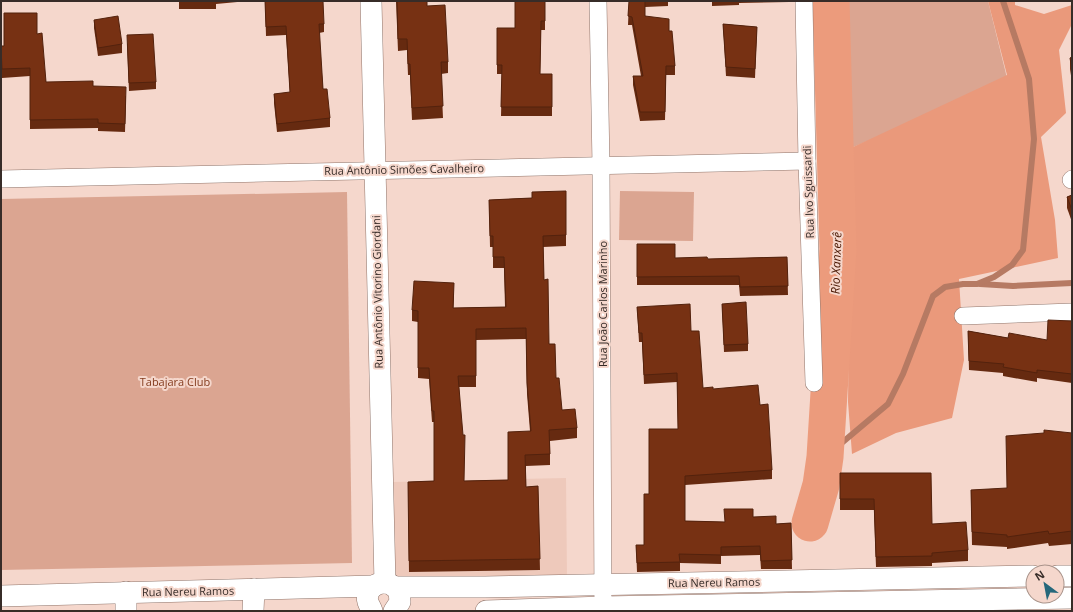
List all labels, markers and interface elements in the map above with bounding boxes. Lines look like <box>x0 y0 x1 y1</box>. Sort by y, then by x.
street label: Rua Ivo Sguissardi <box>799 145 817 239</box>
street label: Rua Antônio Simões Cavalheiro <box>324 160 484 178</box>
street label: Rua Antônio Vitorino Giordani <box>368 215 386 369</box>
water label: Rio Xanxerê <box>826 232 846 294</box>
street label: Rua João Carlos Marinho <box>595 241 610 367</box>
park label: Tabajara Club <box>140 374 211 389</box>
north arrow <box>1025 564 1065 604</box>
text: N <box>1032 566 1047 584</box>
street label: Rua Nereu Ramos <box>668 574 760 590</box>
street label: Rua Nereu Ramos <box>142 583 234 599</box>

